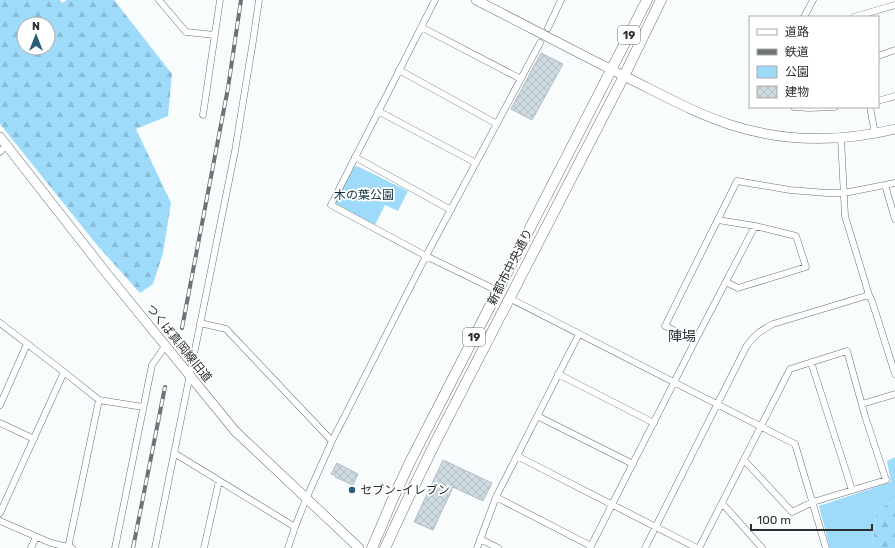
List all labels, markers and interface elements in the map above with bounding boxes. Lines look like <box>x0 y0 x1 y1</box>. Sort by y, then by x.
north arrow <box>16 16 56 56</box>
legend <box>749 16 879 108</box>
text: N <box>32 20 40 33</box>
text: 道路 <box>785 25 809 39</box>
road number: 19 <box>618 26 640 44</box>
text: 鉄道 <box>785 45 809 59</box>
text: 公園 <box>785 65 809 79</box>
text: 建物 <box>785 85 809 99</box>
park label: 木の葉公園 <box>334 188 394 202</box>
street label: 新都市中央通り <box>485 226 535 308</box>
street label: つくば真岡線旧道 <box>143 301 215 385</box>
road number: 19 <box>463 328 485 346</box>
district label: 陣場 <box>668 328 696 345</box>
place label: セブン-イレブン <box>360 483 450 497</box>
marker: セブン-イレブン <box>347 485 357 495</box>
scale bar <box>751 506 872 532</box>
text: 100 m <box>757 513 791 527</box>

